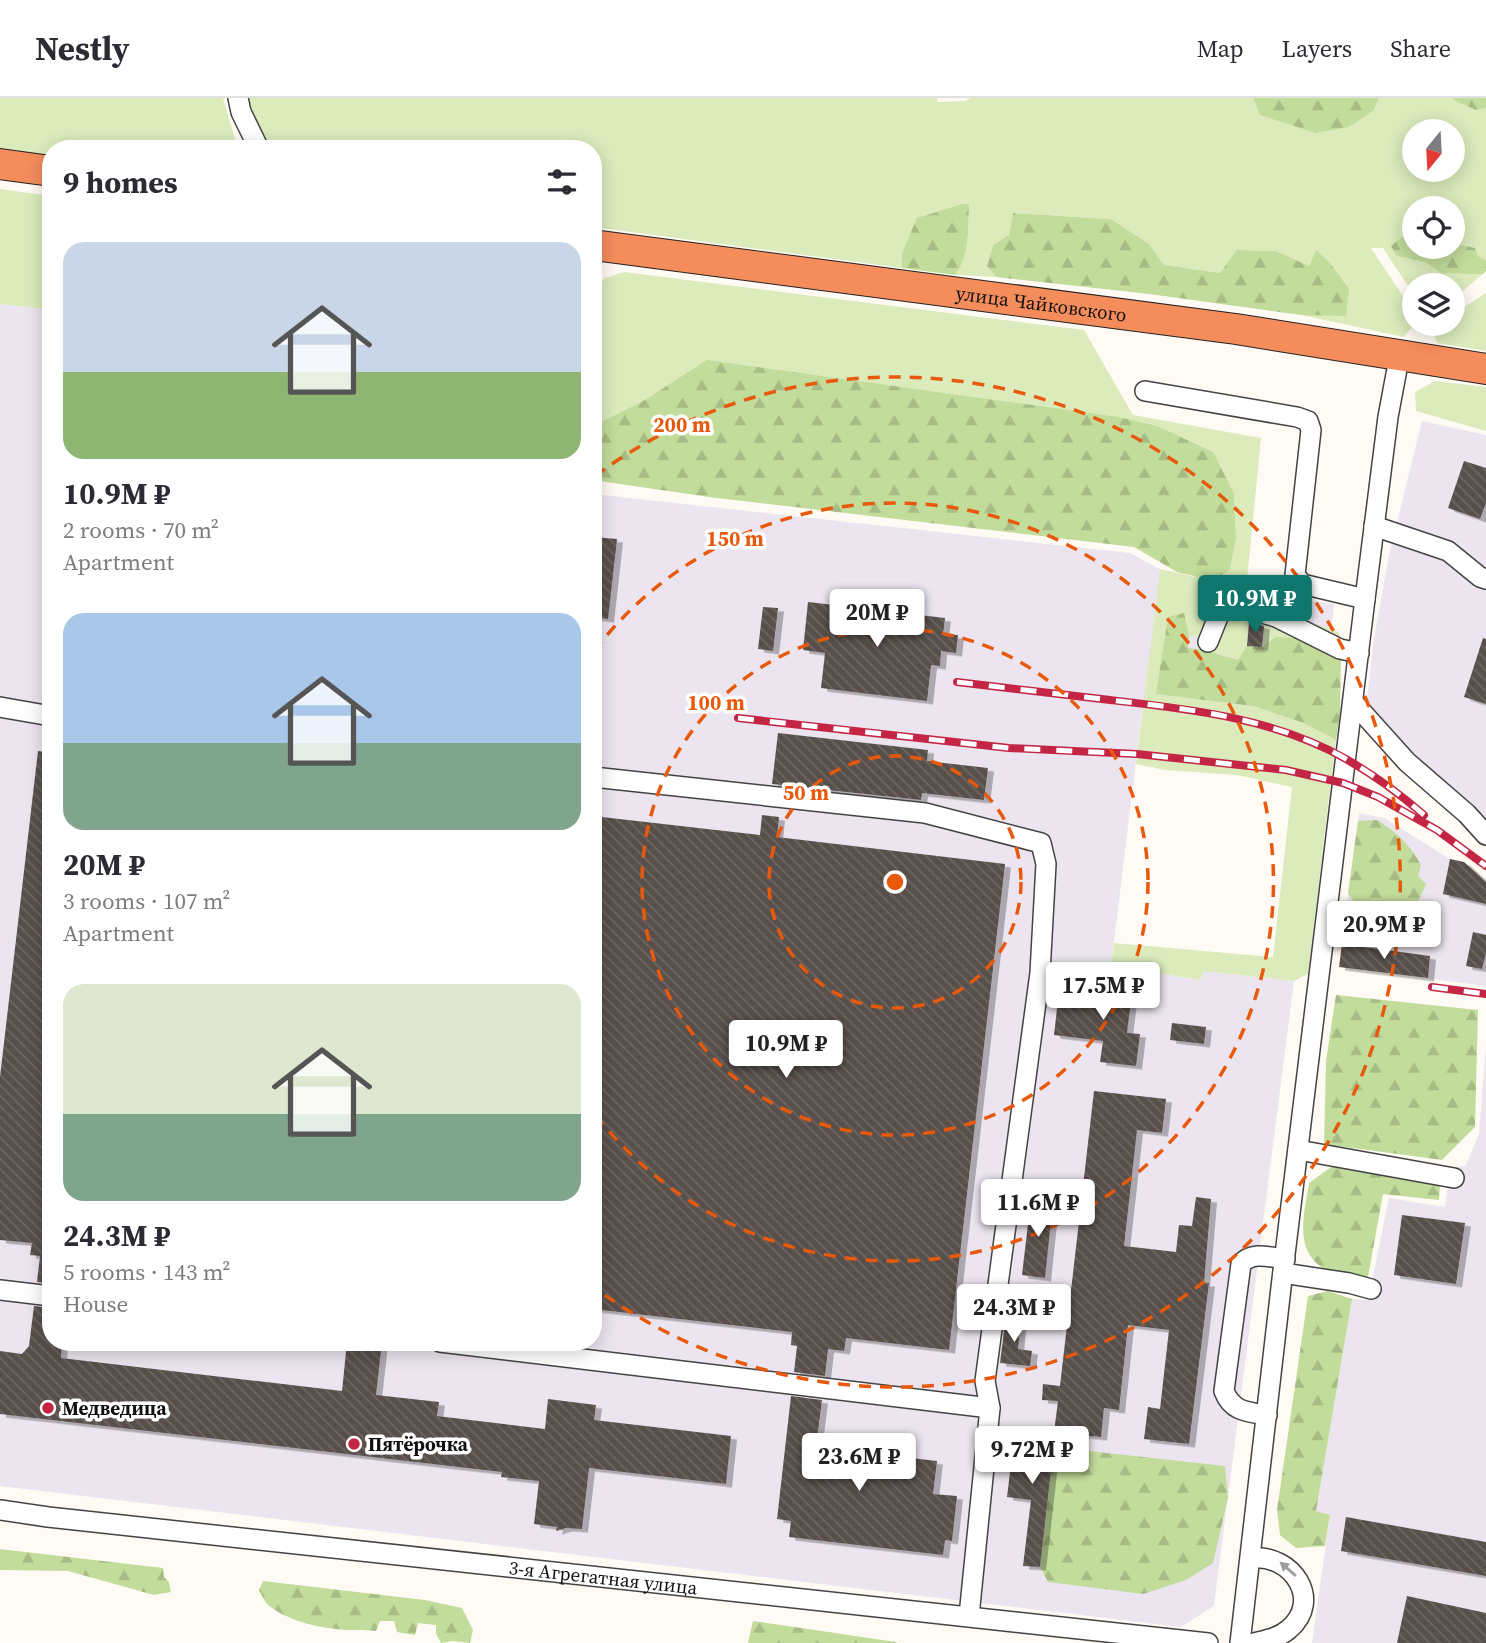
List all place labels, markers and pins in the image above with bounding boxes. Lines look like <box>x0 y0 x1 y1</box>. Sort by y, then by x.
pin: 10.9M ₽ <box>1190 575 1320 635</box>
pin: 20M ₽ <box>828 589 926 649</box>
centre of rings <box>883 870 907 894</box>
pin: 20.9M ₽ <box>1319 902 1449 961</box>
pin: 17.5M ₽ <box>1038 962 1168 1022</box>
pin: 10.9M ₽ <box>721 1020 851 1080</box>
pin: 11.6M ₽ <box>973 1180 1103 1239</box>
pin: 24.3M ₽ <box>949 1284 1079 1344</box>
place label: Медведица <box>62 1395 167 1421</box>
marker: Медведица <box>40 1400 56 1416</box>
pin: 9.72M ₽ <box>967 1426 1097 1486</box>
place label: Пятёрочка <box>368 1431 469 1457</box>
pin: 23.6M ₽ <box>794 1434 924 1493</box>
marker: Пятёрочка <box>346 1436 362 1452</box>

